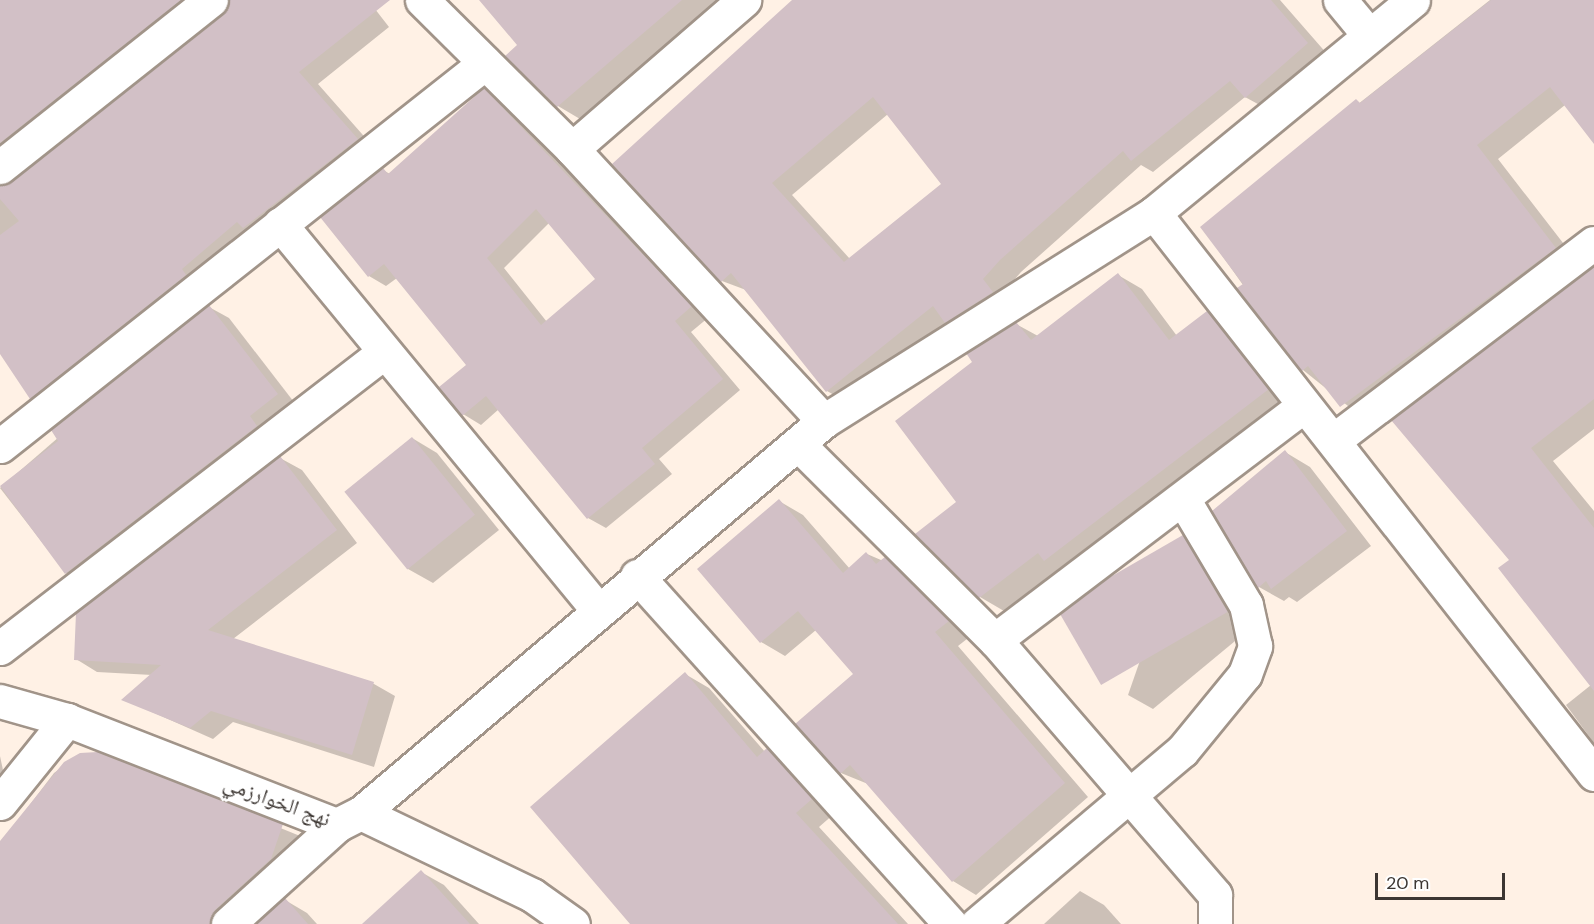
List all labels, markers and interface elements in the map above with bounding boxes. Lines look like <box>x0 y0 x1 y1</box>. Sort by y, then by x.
street label: نهج الخوارزمي <box>220 770 334 832</box>
scale bar <box>1378 861 1508 899</box>
text: 20 m <box>1386 871 1429 895</box>

